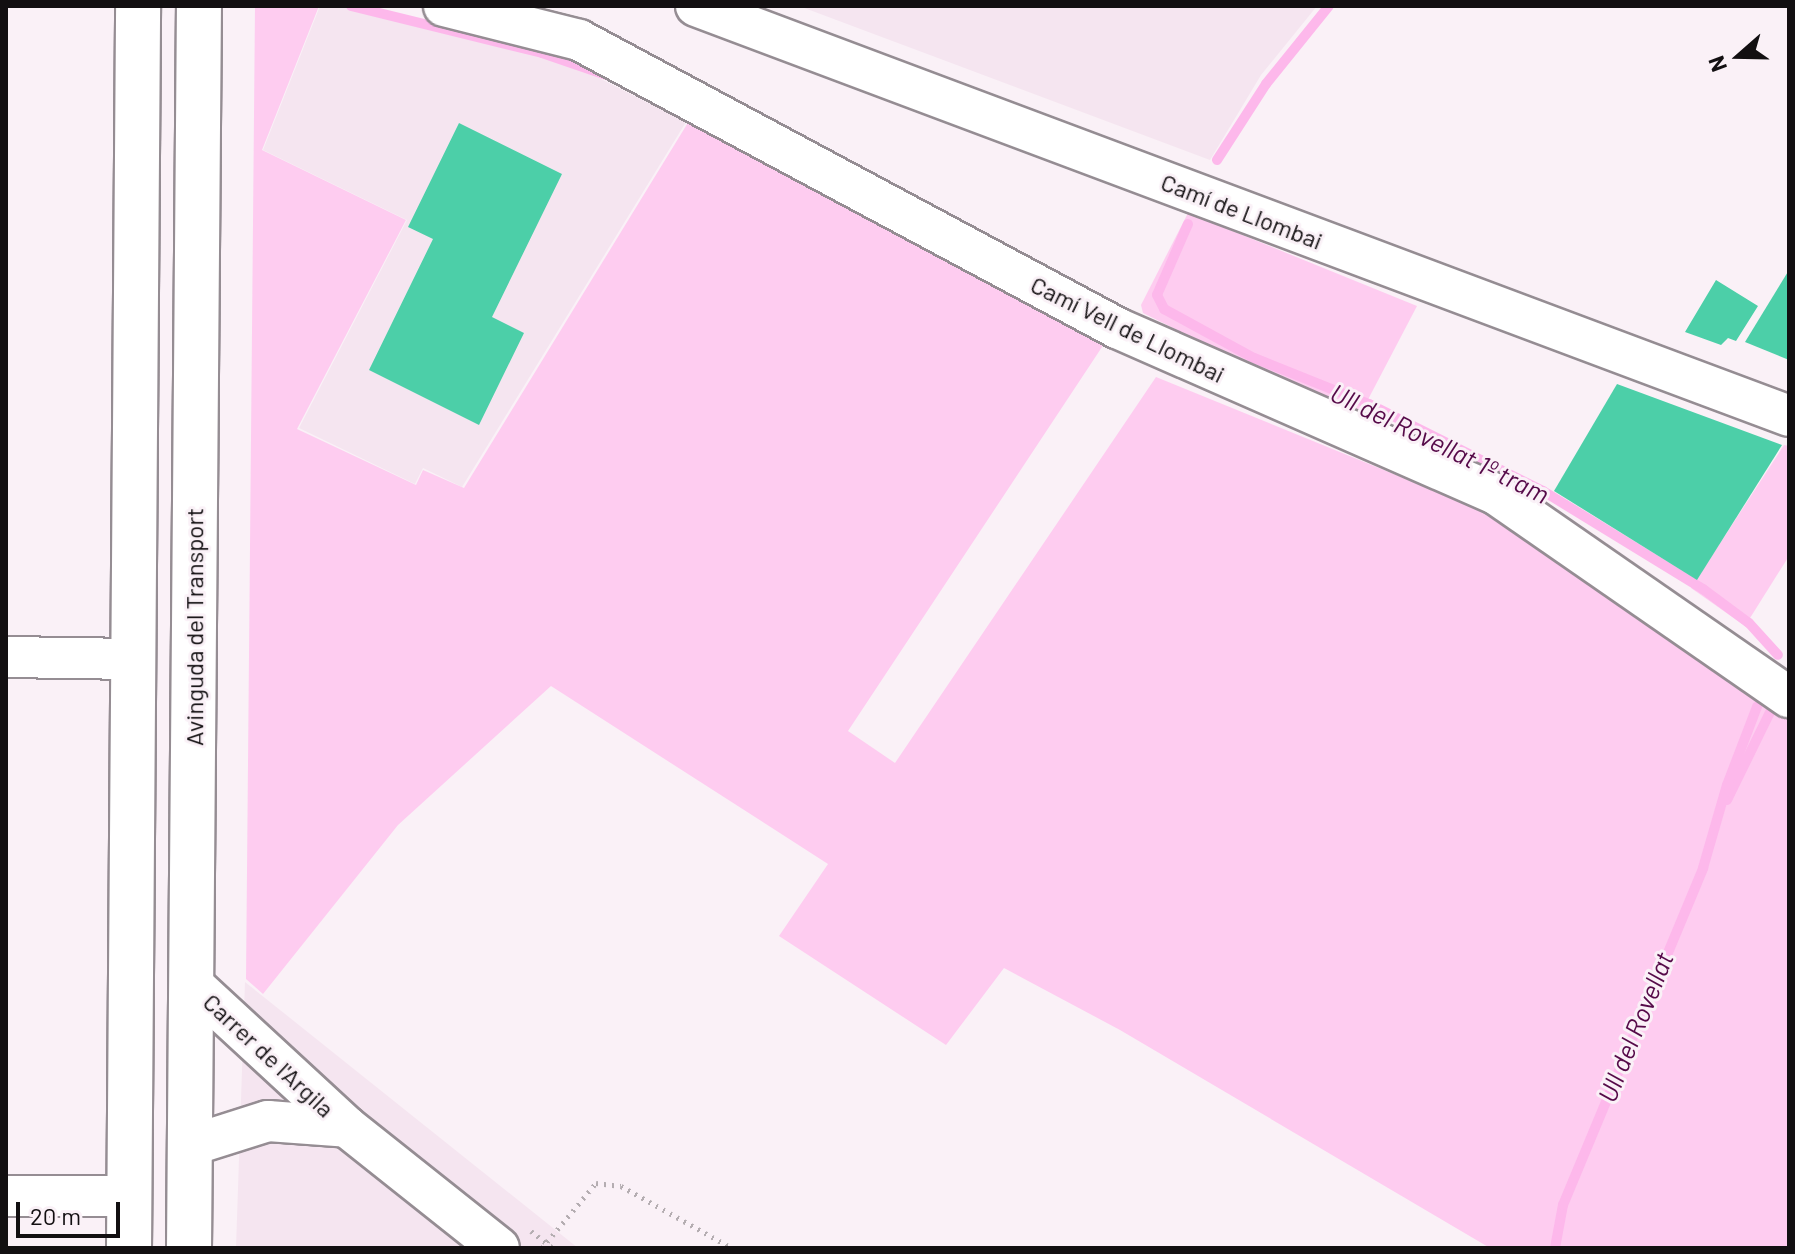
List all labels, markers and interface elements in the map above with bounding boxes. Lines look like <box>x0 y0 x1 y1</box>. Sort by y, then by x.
north arrow <box>1699 16 1779 96</box>
text: N <box>1702 53 1731 76</box>
street label: Camí de Llombai <box>1157 167 1327 255</box>
street label: Camí Vell de Llombai <box>1026 270 1230 388</box>
water label: Ull del Rovellat 1º tram <box>1326 376 1554 510</box>
street label: Avinguda del Transport <box>180 508 208 746</box>
water label: Ull del Rovellat <box>1591 947 1679 1107</box>
street label: Carrer de l'Argila <box>198 987 340 1123</box>
scale bar <box>20 1186 124 1236</box>
text: 20 m <box>30 1201 81 1230</box>

